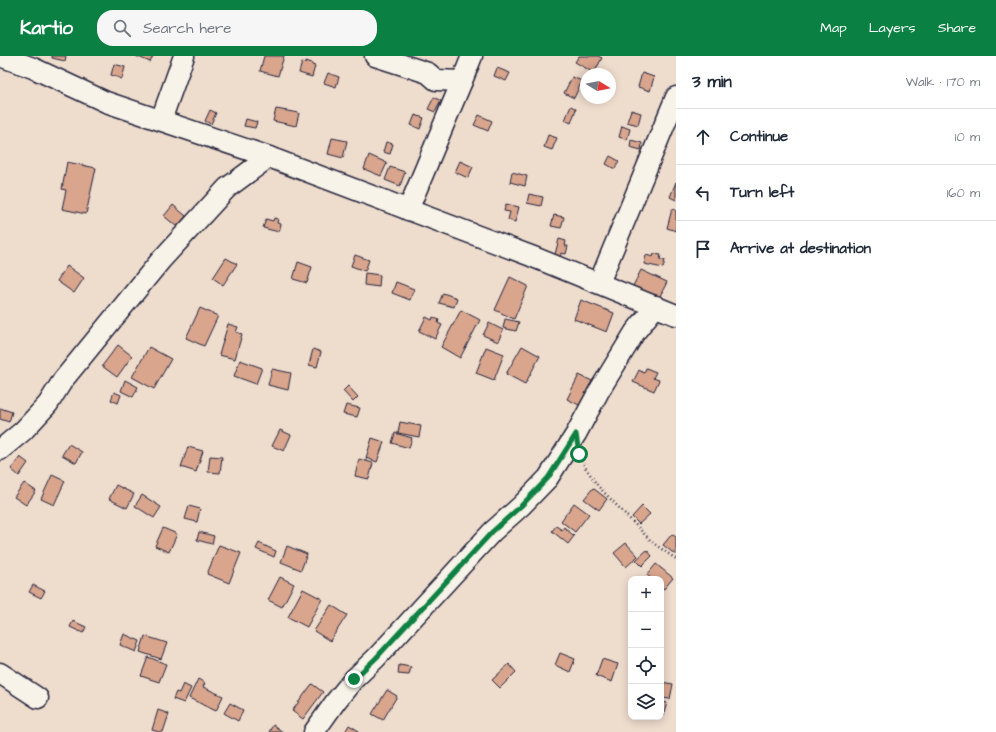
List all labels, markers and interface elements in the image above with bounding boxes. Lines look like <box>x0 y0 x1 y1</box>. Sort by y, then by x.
search box <box>97 10 377 46</box>
text: Kartio <box>20 15 73 42</box>
icon: search <box>111 17 133 39</box>
text: Search here <box>143 18 231 39</box>
text: Map <box>820 18 847 38</box>
text: Layers <box>869 18 916 38</box>
text: Share <box>938 18 976 38</box>
north arrow <box>580 68 616 104</box>
text: 3 min <box>692 70 732 94</box>
text: Walk · 170 m <box>906 73 980 91</box>
icon: ahead <box>692 126 714 148</box>
text: Continue <box>730 126 788 147</box>
text: 10 m <box>955 128 980 146</box>
icon: left <box>692 182 714 204</box>
text: Turn left <box>730 182 794 203</box>
text: 160 m <box>947 184 980 202</box>
icon: arrive <box>692 238 714 260</box>
text: Arrive at destination <box>730 238 871 259</box>
route start <box>570 445 588 463</box>
map controls <box>628 576 664 720</box>
button: + <box>628 576 664 612</box>
button: − <box>628 612 664 648</box>
button: locate <box>628 648 664 684</box>
route end <box>345 670 363 688</box>
button: layers <box>628 684 664 720</box>

